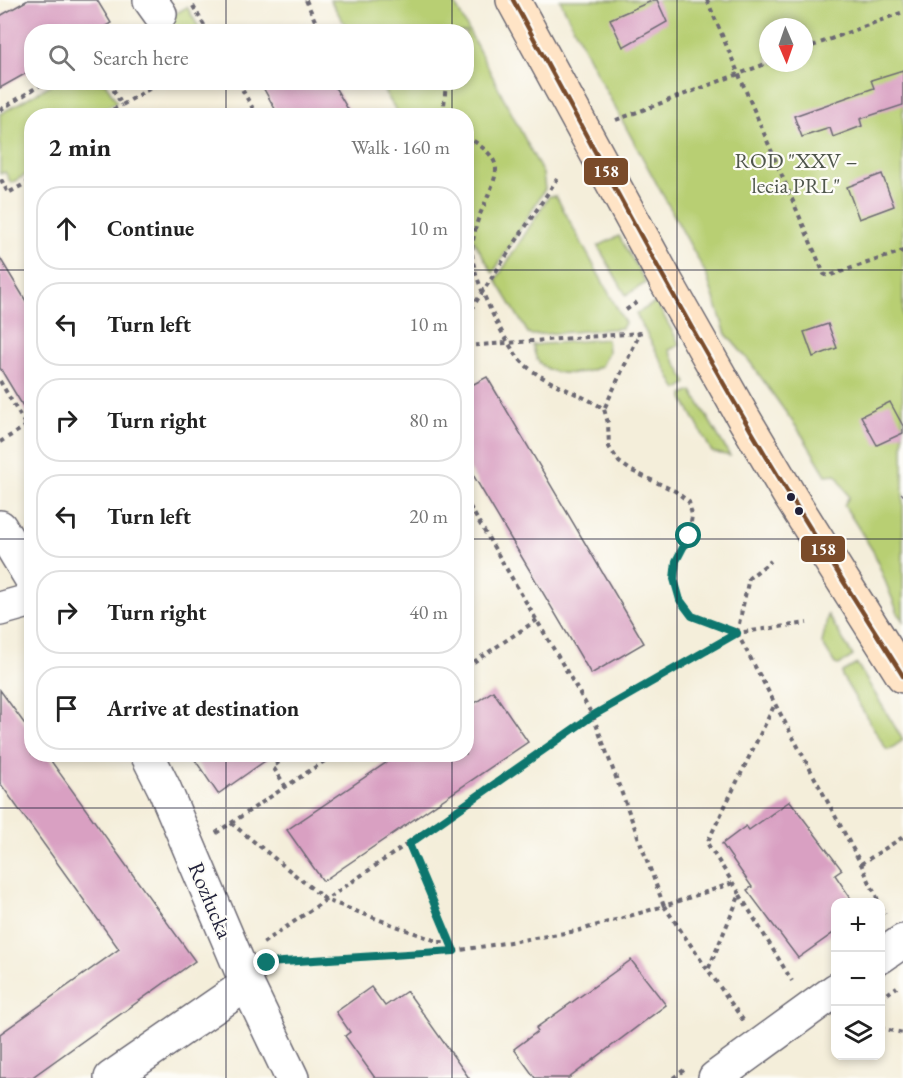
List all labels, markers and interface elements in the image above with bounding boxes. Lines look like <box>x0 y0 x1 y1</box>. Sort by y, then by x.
north arrow <box>759 18 813 72</box>
search box <box>24 24 474 90</box>
icon: search <box>45 41 78 74</box>
text: Search here <box>93 43 188 72</box>
text: 2 min <box>48 130 111 164</box>
text: Walk · 160 m <box>351 134 450 160</box>
park label: ROD "XXV – lecia PRL" <box>734 146 858 200</box>
line badge: 158 <box>583 157 629 186</box>
text: 158 <box>593 161 619 182</box>
icon: ahead <box>50 212 83 245</box>
text: Continue <box>107 214 194 243</box>
text: 10 m <box>409 215 448 241</box>
icon: left <box>50 308 83 341</box>
text: Turn left <box>107 310 191 339</box>
text: 10 m <box>409 311 448 337</box>
icon: right <box>50 404 83 437</box>
text: Turn right <box>107 406 206 435</box>
text: 80 m <box>409 407 448 433</box>
unlabelled marker <box>785 491 797 503</box>
icon: left <box>50 500 83 533</box>
text: Turn left <box>107 502 191 531</box>
text: 20 m <box>409 503 448 529</box>
unlabelled marker <box>793 505 805 517</box>
route start <box>675 522 701 548</box>
line badge: 158 <box>800 535 846 563</box>
text: 158 <box>810 539 836 560</box>
icon: right <box>50 596 83 629</box>
text: Turn right <box>107 598 206 627</box>
text: 40 m <box>409 599 448 625</box>
icon: arrive <box>50 692 83 725</box>
text: Arrive at destination <box>107 694 299 723</box>
street label: Rozłucka <box>181 858 240 943</box>
map controls <box>831 898 885 1060</box>
button: + <box>831 898 885 952</box>
route end <box>253 949 279 975</box>
button: − <box>831 952 885 1006</box>
button: layers <box>831 1006 885 1060</box>

